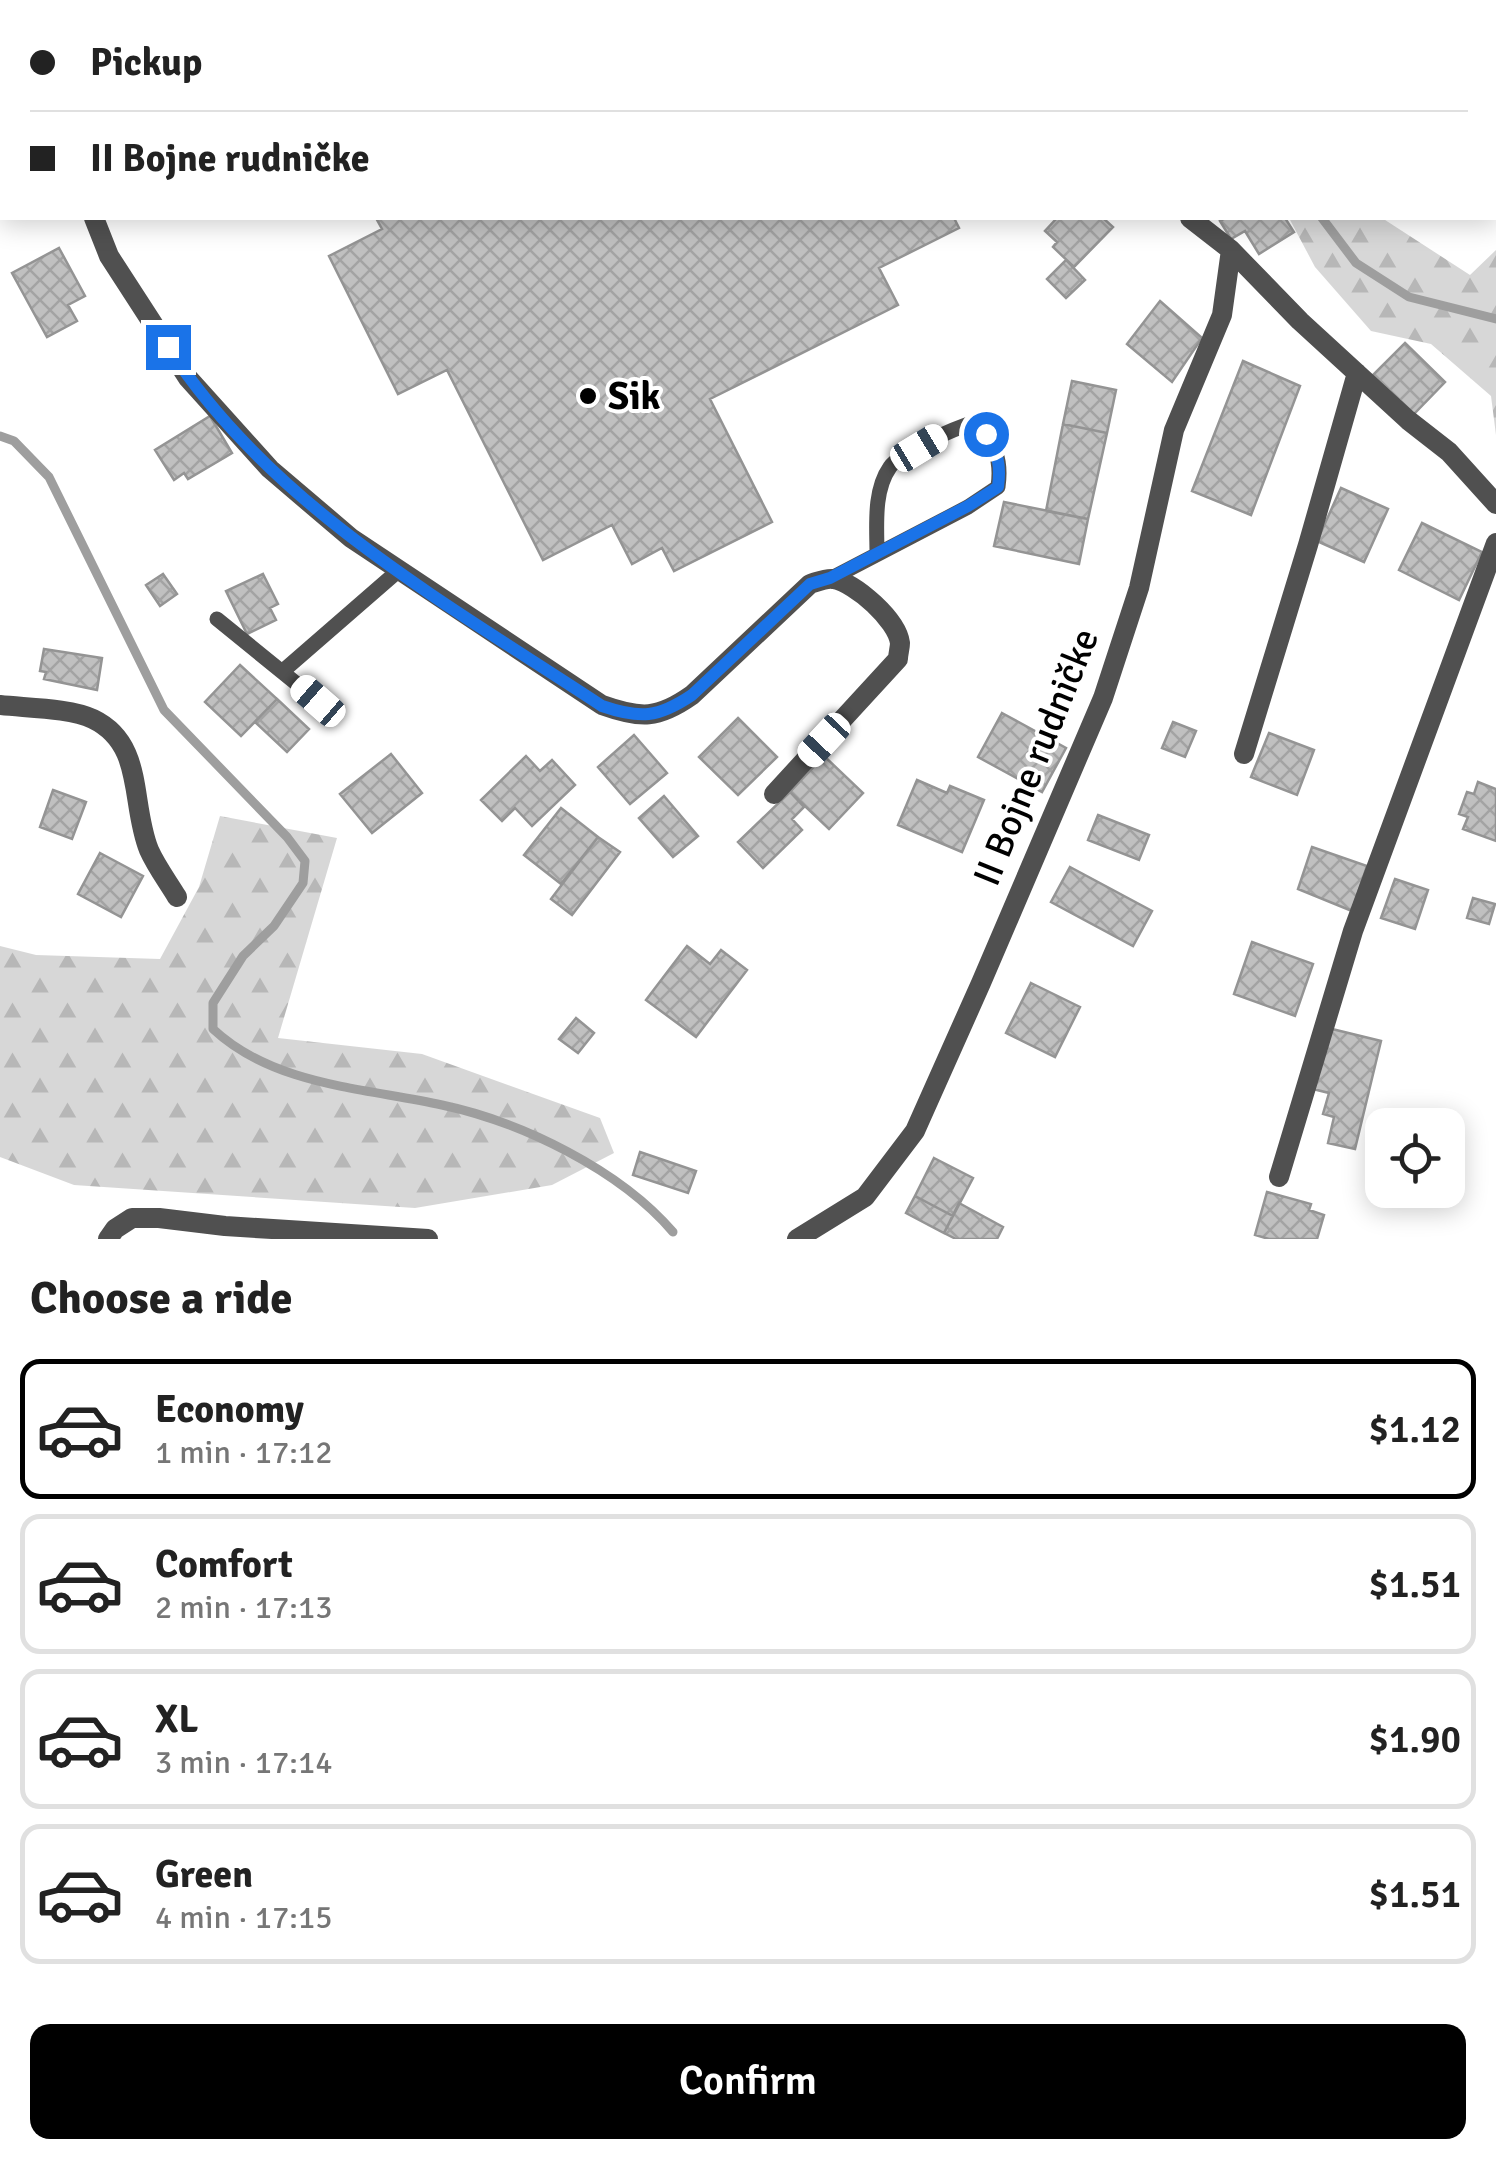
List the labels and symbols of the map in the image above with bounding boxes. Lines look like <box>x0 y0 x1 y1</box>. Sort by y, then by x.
route end <box>146 325 191 370</box>
place label: Sik <box>608 373 660 420</box>
marker: Sik <box>577 385 599 407</box>
route start <box>964 412 1009 457</box>
car <box>886 420 952 476</box>
street label: II Bojne rudničke <box>963 622 1109 892</box>
car <box>286 670 350 732</box>
car <box>793 708 855 772</box>

